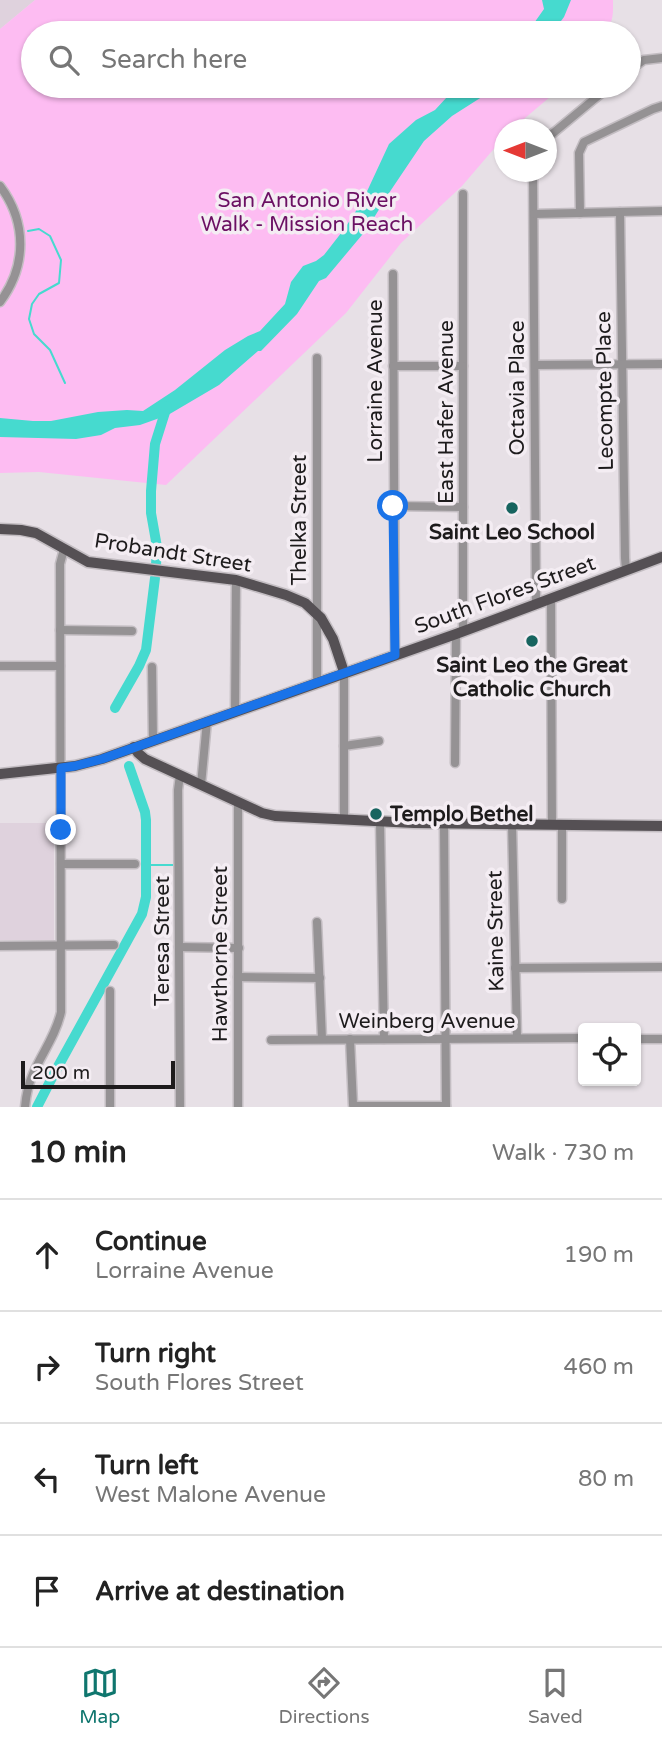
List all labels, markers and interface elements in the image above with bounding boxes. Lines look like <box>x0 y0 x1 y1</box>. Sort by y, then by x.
search box <box>21 21 641 98</box>
icon: search <box>45 41 83 79</box>
text: Search here <box>101 44 247 75</box>
north arrow <box>494 119 557 182</box>
park label: San Antonio River Walk - Mission Reach <box>201 188 413 237</box>
street label: Lorraine Avenue <box>363 299 388 463</box>
street label: Lecompte Place <box>591 311 619 471</box>
street label: East Hafer Avenue <box>434 320 459 504</box>
street label: Octavia Place <box>505 320 530 456</box>
street label: Thelka Street <box>287 454 312 586</box>
route start <box>377 490 408 521</box>
marker: Saint Leo School <box>504 500 520 516</box>
place label: Saint Leo School <box>429 520 595 545</box>
street label: Probandt Street <box>93 528 253 578</box>
street label: South Flores Street <box>411 551 599 639</box>
marker: Saint Leo the Great Catholic Church <box>524 633 540 649</box>
place label: Saint Leo the Great Catholic Church <box>436 653 628 702</box>
place label: Templo Bethel <box>389 802 534 827</box>
marker: Templo Bethel <box>368 806 384 822</box>
route end <box>45 814 76 845</box>
street label: Hawthorne Street <box>208 866 233 1042</box>
street label: Kaine Street <box>482 870 510 992</box>
street label: Teresa Street <box>150 876 175 1006</box>
street label: Weinberg Avenue <box>339 1009 516 1034</box>
map controls <box>578 1023 641 1086</box>
button: locate <box>578 1023 641 1086</box>
scale bar <box>21 1058 175 1090</box>
text: 200 m <box>32 1062 90 1084</box>
text: 10 min <box>28 1134 127 1171</box>
text: Walk · 730 m <box>492 1139 634 1167</box>
text: Continue <box>95 1226 207 1257</box>
icon: ahead <box>28 1236 66 1274</box>
text: 190 m <box>564 1241 634 1269</box>
text: Lorraine Avenue <box>95 1257 274 1285</box>
text: Turn right <box>95 1338 216 1369</box>
icon: right <box>28 1348 66 1386</box>
text: 460 m <box>564 1353 634 1381</box>
text: South Flores Street <box>95 1369 304 1397</box>
text: Turn left <box>95 1450 198 1481</box>
icon: left <box>28 1460 66 1498</box>
text: 80 m <box>578 1465 634 1493</box>
text: West Malone Avenue <box>95 1481 326 1509</box>
icon: arrive <box>28 1572 66 1610</box>
text: Arrive at destination <box>95 1576 345 1607</box>
tab: Map <box>79 1664 120 1728</box>
tab: Directions <box>279 1664 370 1728</box>
tab: Saved <box>528 1664 583 1728</box>

